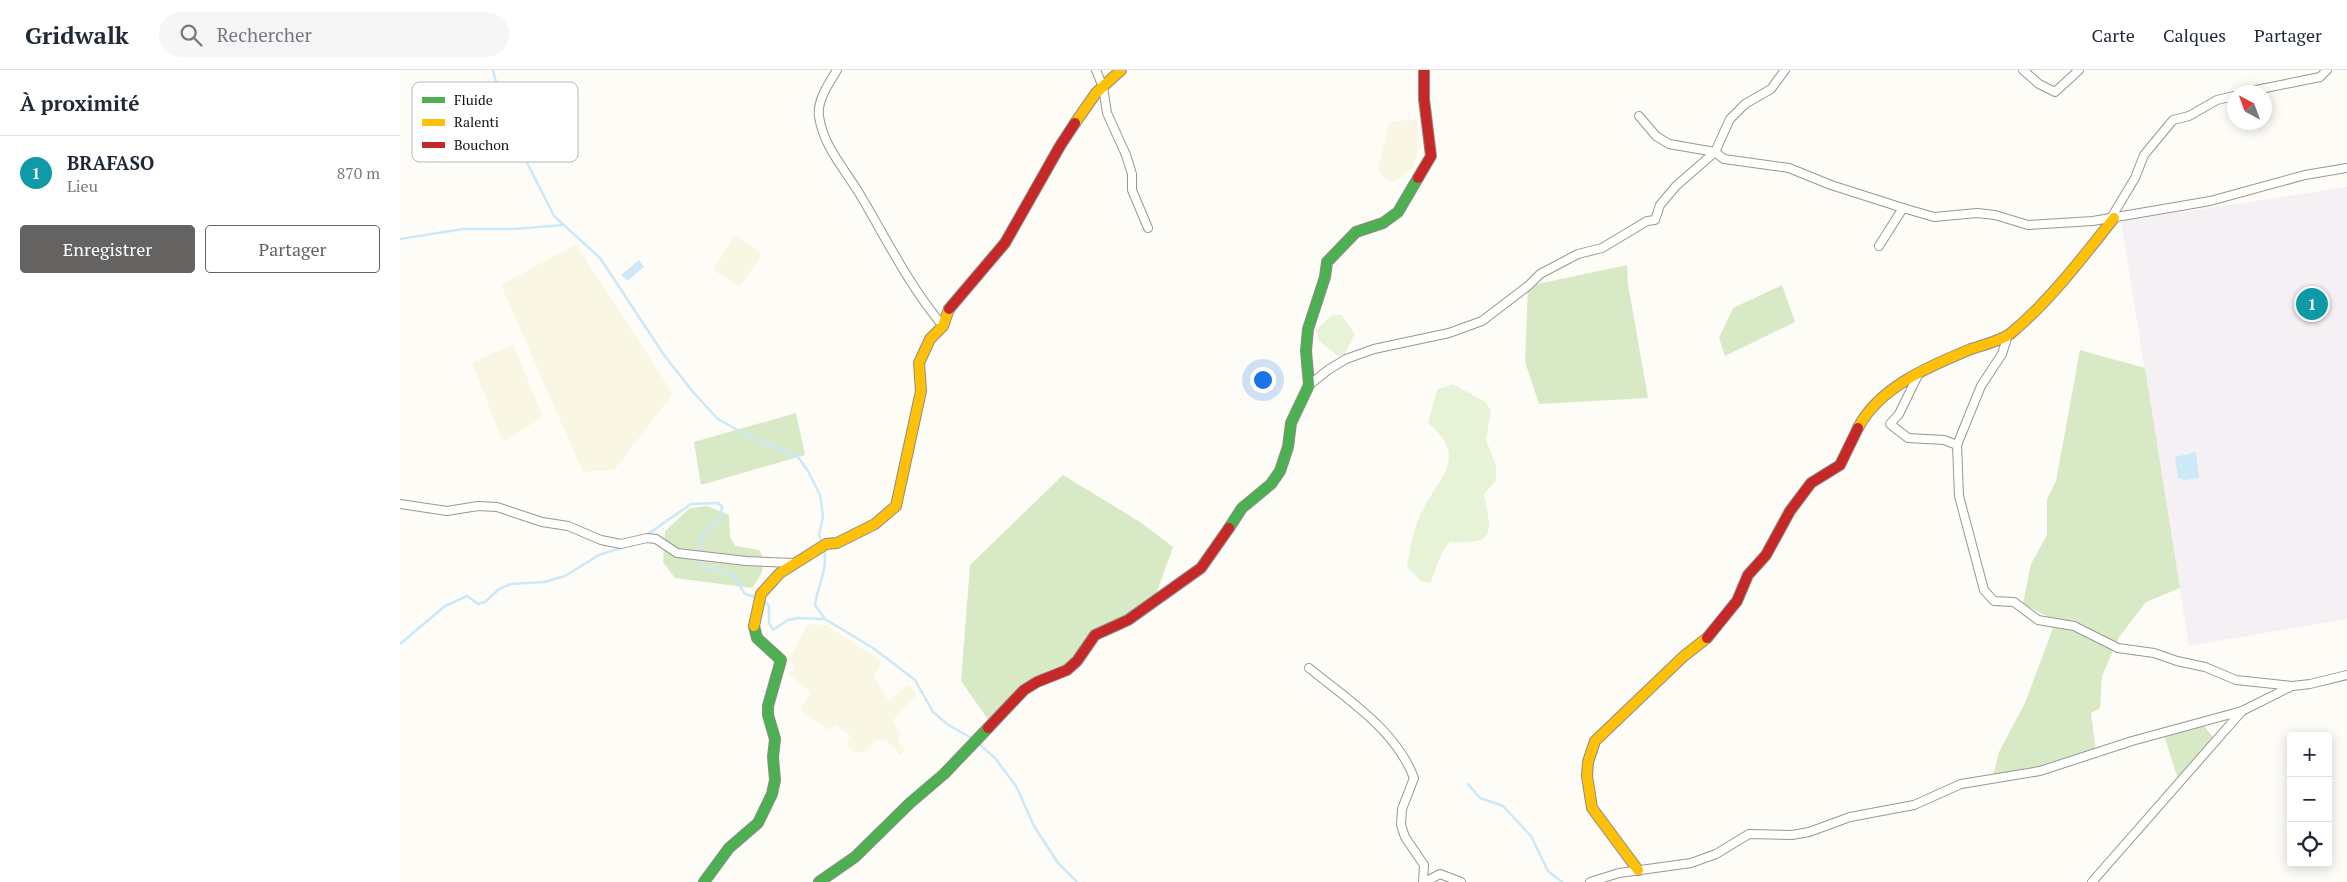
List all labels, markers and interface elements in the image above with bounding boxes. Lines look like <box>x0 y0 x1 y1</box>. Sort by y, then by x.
search box <box>159 12 509 57</box>
text: Gridwalk <box>25 19 129 51</box>
icon: search <box>177 21 205 49</box>
text: Rechercher <box>217 22 312 47</box>
text: Carte <box>2092 23 2135 47</box>
text: Calques <box>2163 23 2226 47</box>
text: Partager <box>2254 23 2322 47</box>
legend <box>412 82 578 162</box>
north arrow <box>2227 85 2272 130</box>
text: À proximité <box>20 89 140 117</box>
text: Fluide <box>454 90 493 109</box>
text: Ralenti <box>454 112 499 131</box>
text: Bouchon <box>454 135 510 154</box>
text: BRAFASO <box>67 150 154 175</box>
text: 1 <box>31 162 41 184</box>
text: 870 m <box>337 162 380 184</box>
text: Lieu <box>67 175 98 197</box>
button: Enregistrer <box>20 225 195 273</box>
button: Partager <box>205 225 380 273</box>
pin: 1 <box>2296 285 2328 323</box>
your location <box>1250 367 1276 393</box>
map controls <box>2287 732 2332 867</box>
button: + <box>2287 732 2332 777</box>
button: − <box>2287 777 2332 822</box>
button: locate <box>2287 822 2332 867</box>

